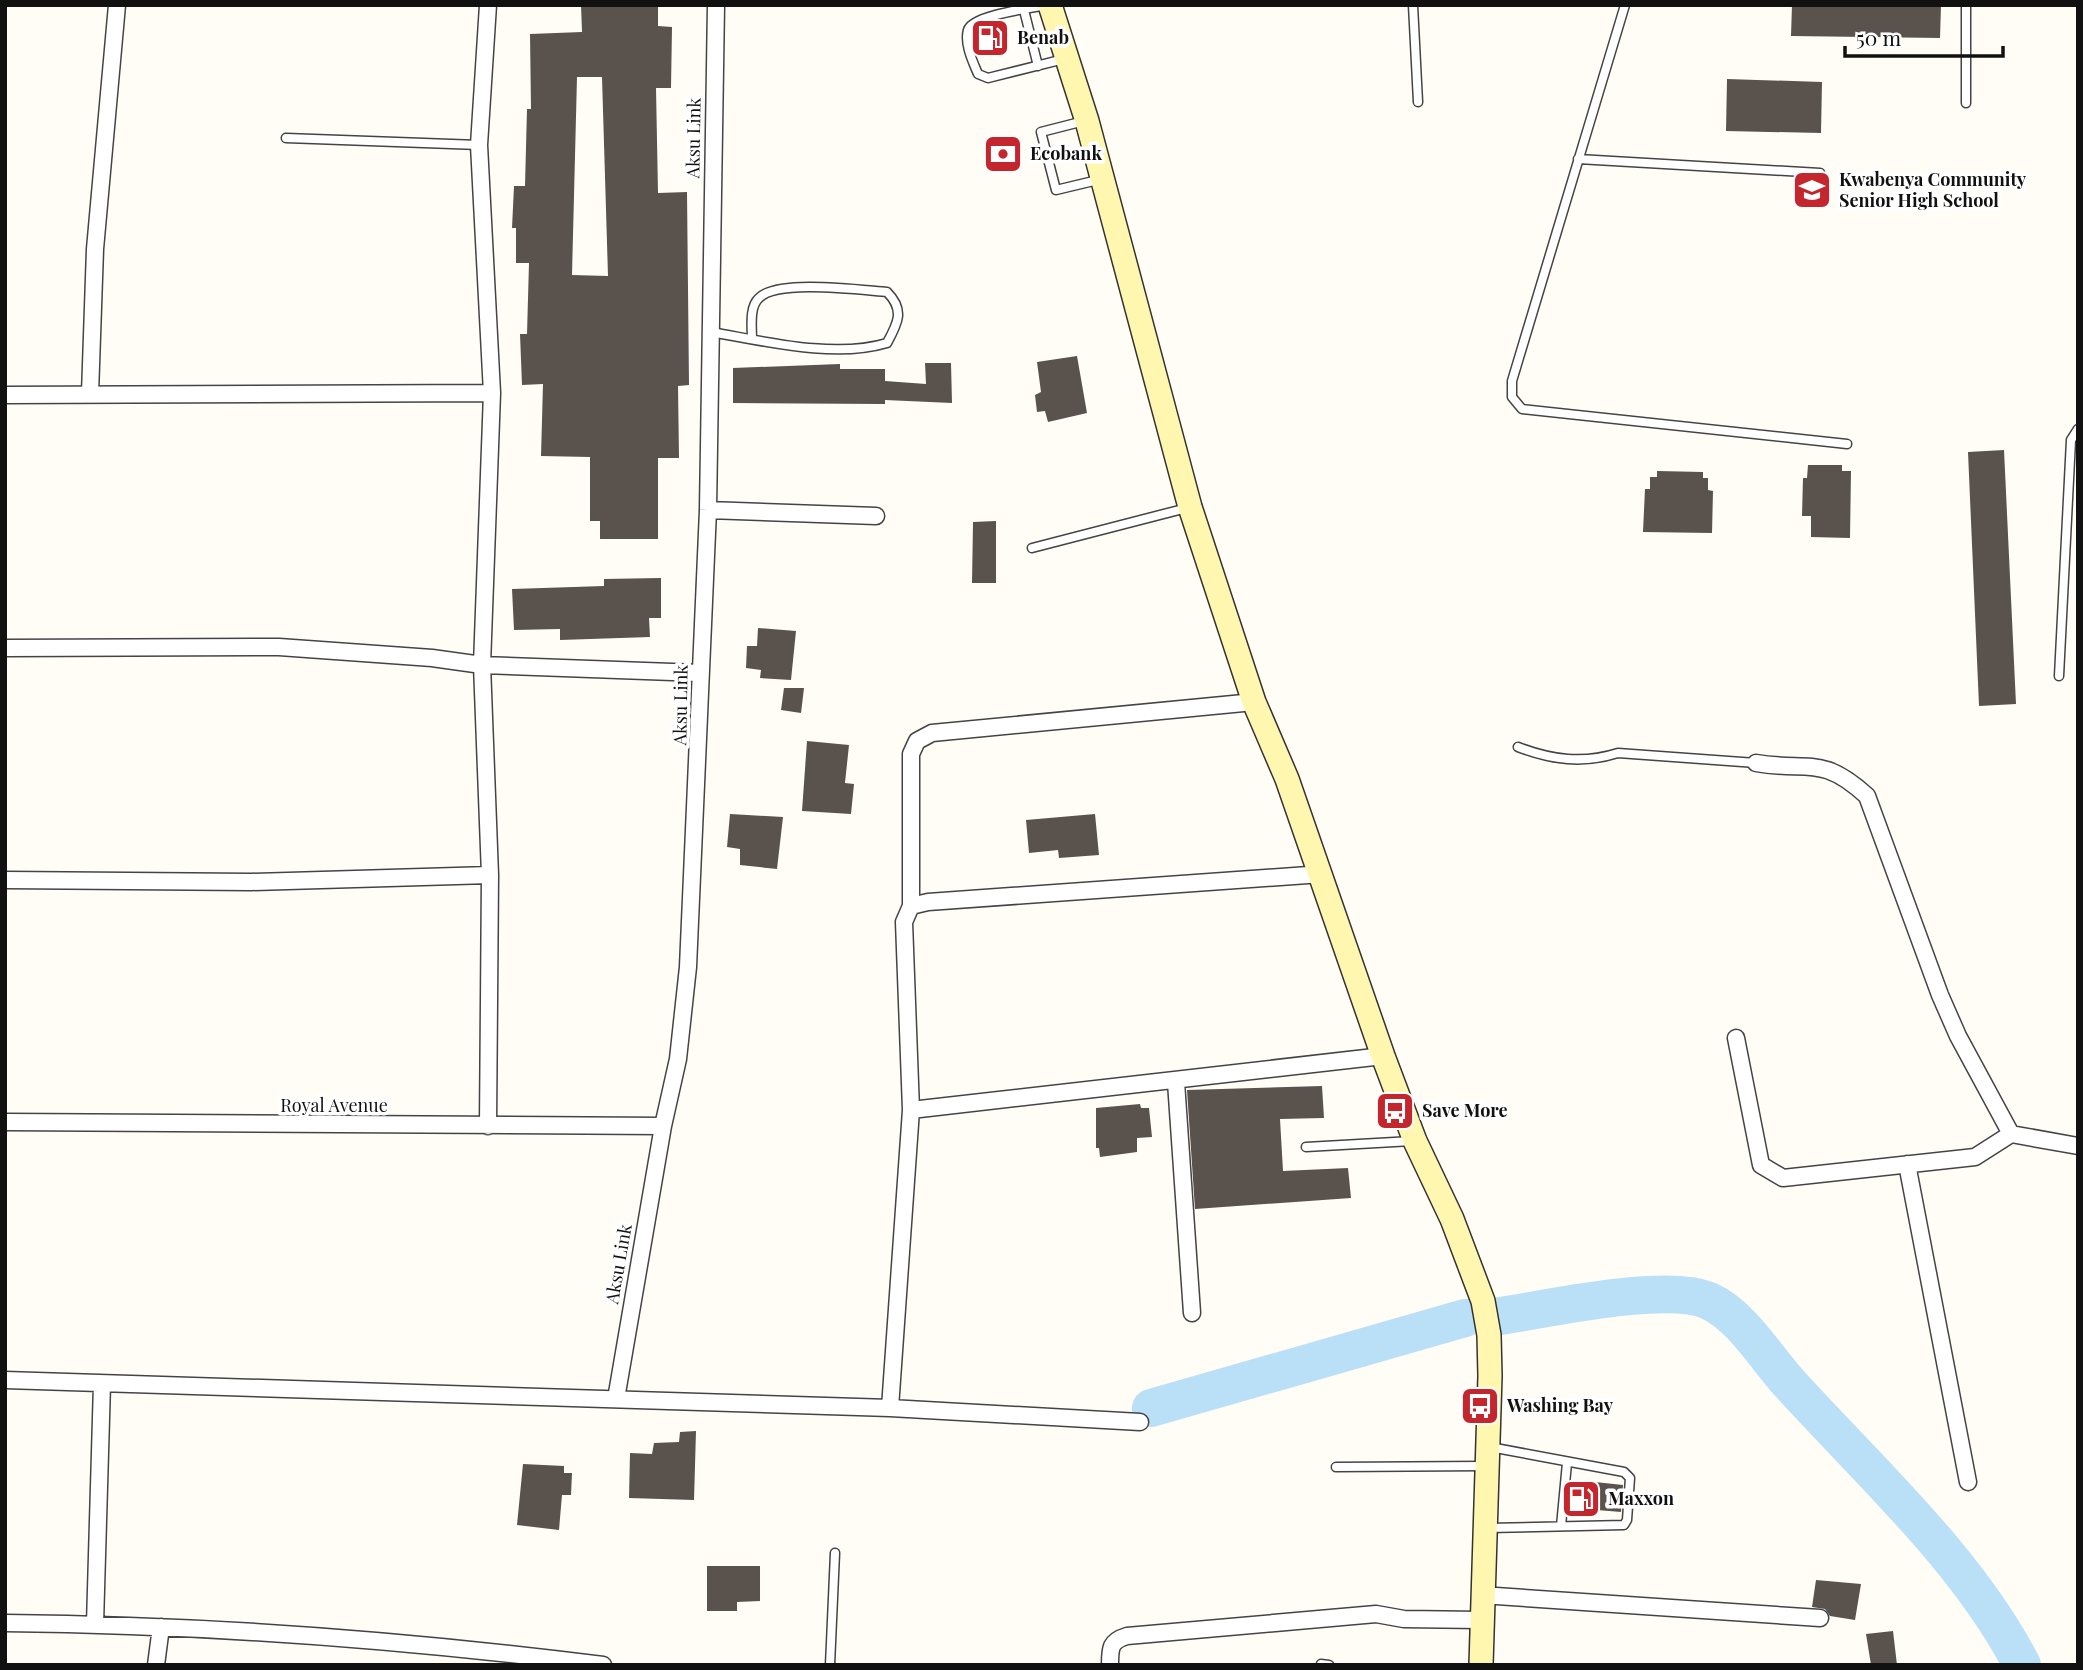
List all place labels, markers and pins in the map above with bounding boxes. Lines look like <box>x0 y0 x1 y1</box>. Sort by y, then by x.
fuel station icon: Benab <box>969 17 1011 59</box>
place label: Benab <box>1017 25 1069 49</box>
bank icon: Ecobank <box>982 133 1024 175</box>
place label: Ecobank <box>1030 141 1102 165</box>
place label: Kwabenya Community Senior High School <box>1839 167 2027 212</box>
school or university icon: Kwabenya Community Senior High School <box>1791 169 1833 211</box>
bus stop icon: Save More <box>1374 1090 1416 1132</box>
place label: Save More <box>1422 1098 1508 1122</box>
bus stop icon: Washing Bay <box>1459 1385 1501 1427</box>
place label: Washing Bay <box>1506 1393 1614 1417</box>
fuel station icon: Maxxon <box>1560 1478 1602 1520</box>
place label: Maxxon <box>1608 1486 1674 1510</box>

